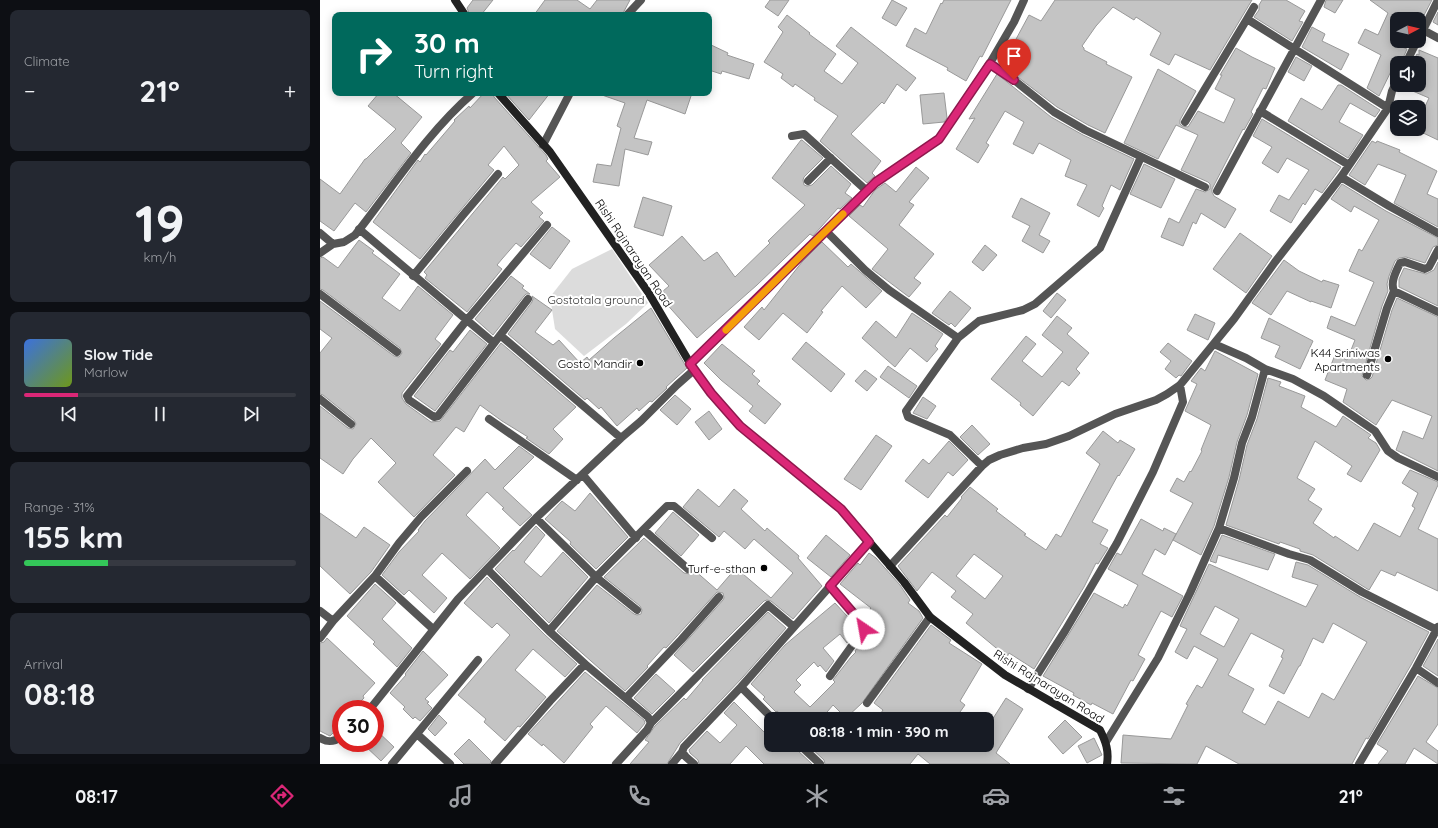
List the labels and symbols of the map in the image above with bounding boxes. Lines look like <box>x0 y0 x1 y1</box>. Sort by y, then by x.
north arrow <box>1390 12 1426 48</box>
pin <box>997 39 1031 80</box>
street label: Rishi Rajnarayan Road <box>592 196 676 310</box>
park label: Gostotala ground <box>547 292 645 307</box>
place label: K44 Sriniwas Apartments <box>1311 345 1380 374</box>
marker: K44 Sriniwas Apartments <box>1383 354 1393 364</box>
place label: Gosto Mandir <box>558 356 632 371</box>
marker: Gosto Mandir <box>635 358 645 368</box>
place label: Turf-e-sthan <box>688 561 756 576</box>
marker: Turf-e-sthan <box>759 563 769 573</box>
position arrow <box>843 608 885 650</box>
street label: Rishi Rajnarayan Road <box>991 646 1107 726</box>
speed limit sign: 30 <box>332 700 384 752</box>

